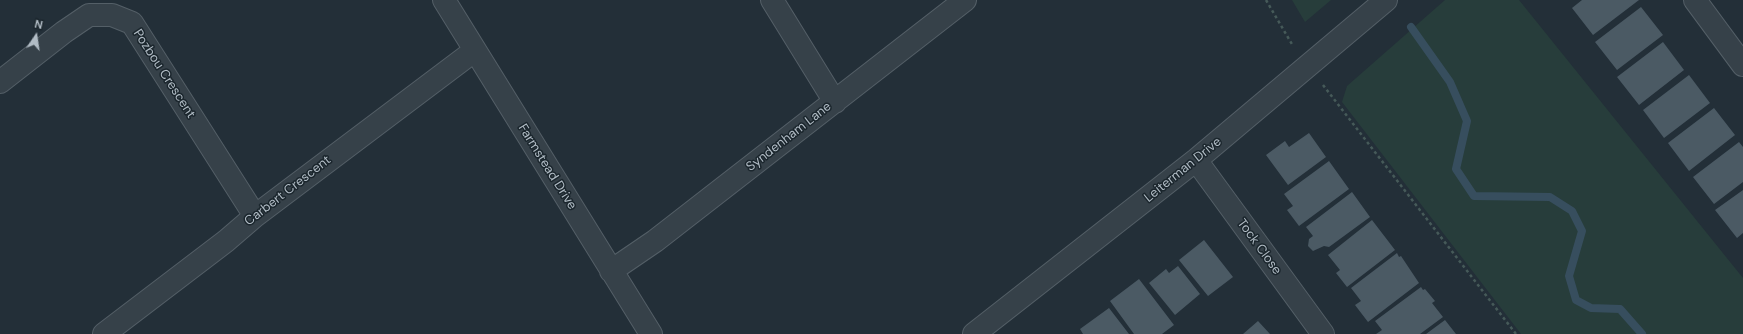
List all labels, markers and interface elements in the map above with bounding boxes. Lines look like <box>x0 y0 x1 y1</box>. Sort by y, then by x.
north arrow <box>16 16 56 56</box>
text: N <box>33 17 44 32</box>
street label: Pozbou Crescent <box>129 27 199 121</box>
street label: Syndenham Lane <box>743 99 835 175</box>
street label: Farmstead Drive <box>514 121 580 213</box>
street label: Leiterman Drive <box>1141 134 1225 206</box>
street label: Carbert Crescent <box>242 152 334 230</box>
street label: Tock Close <box>1234 216 1284 278</box>

